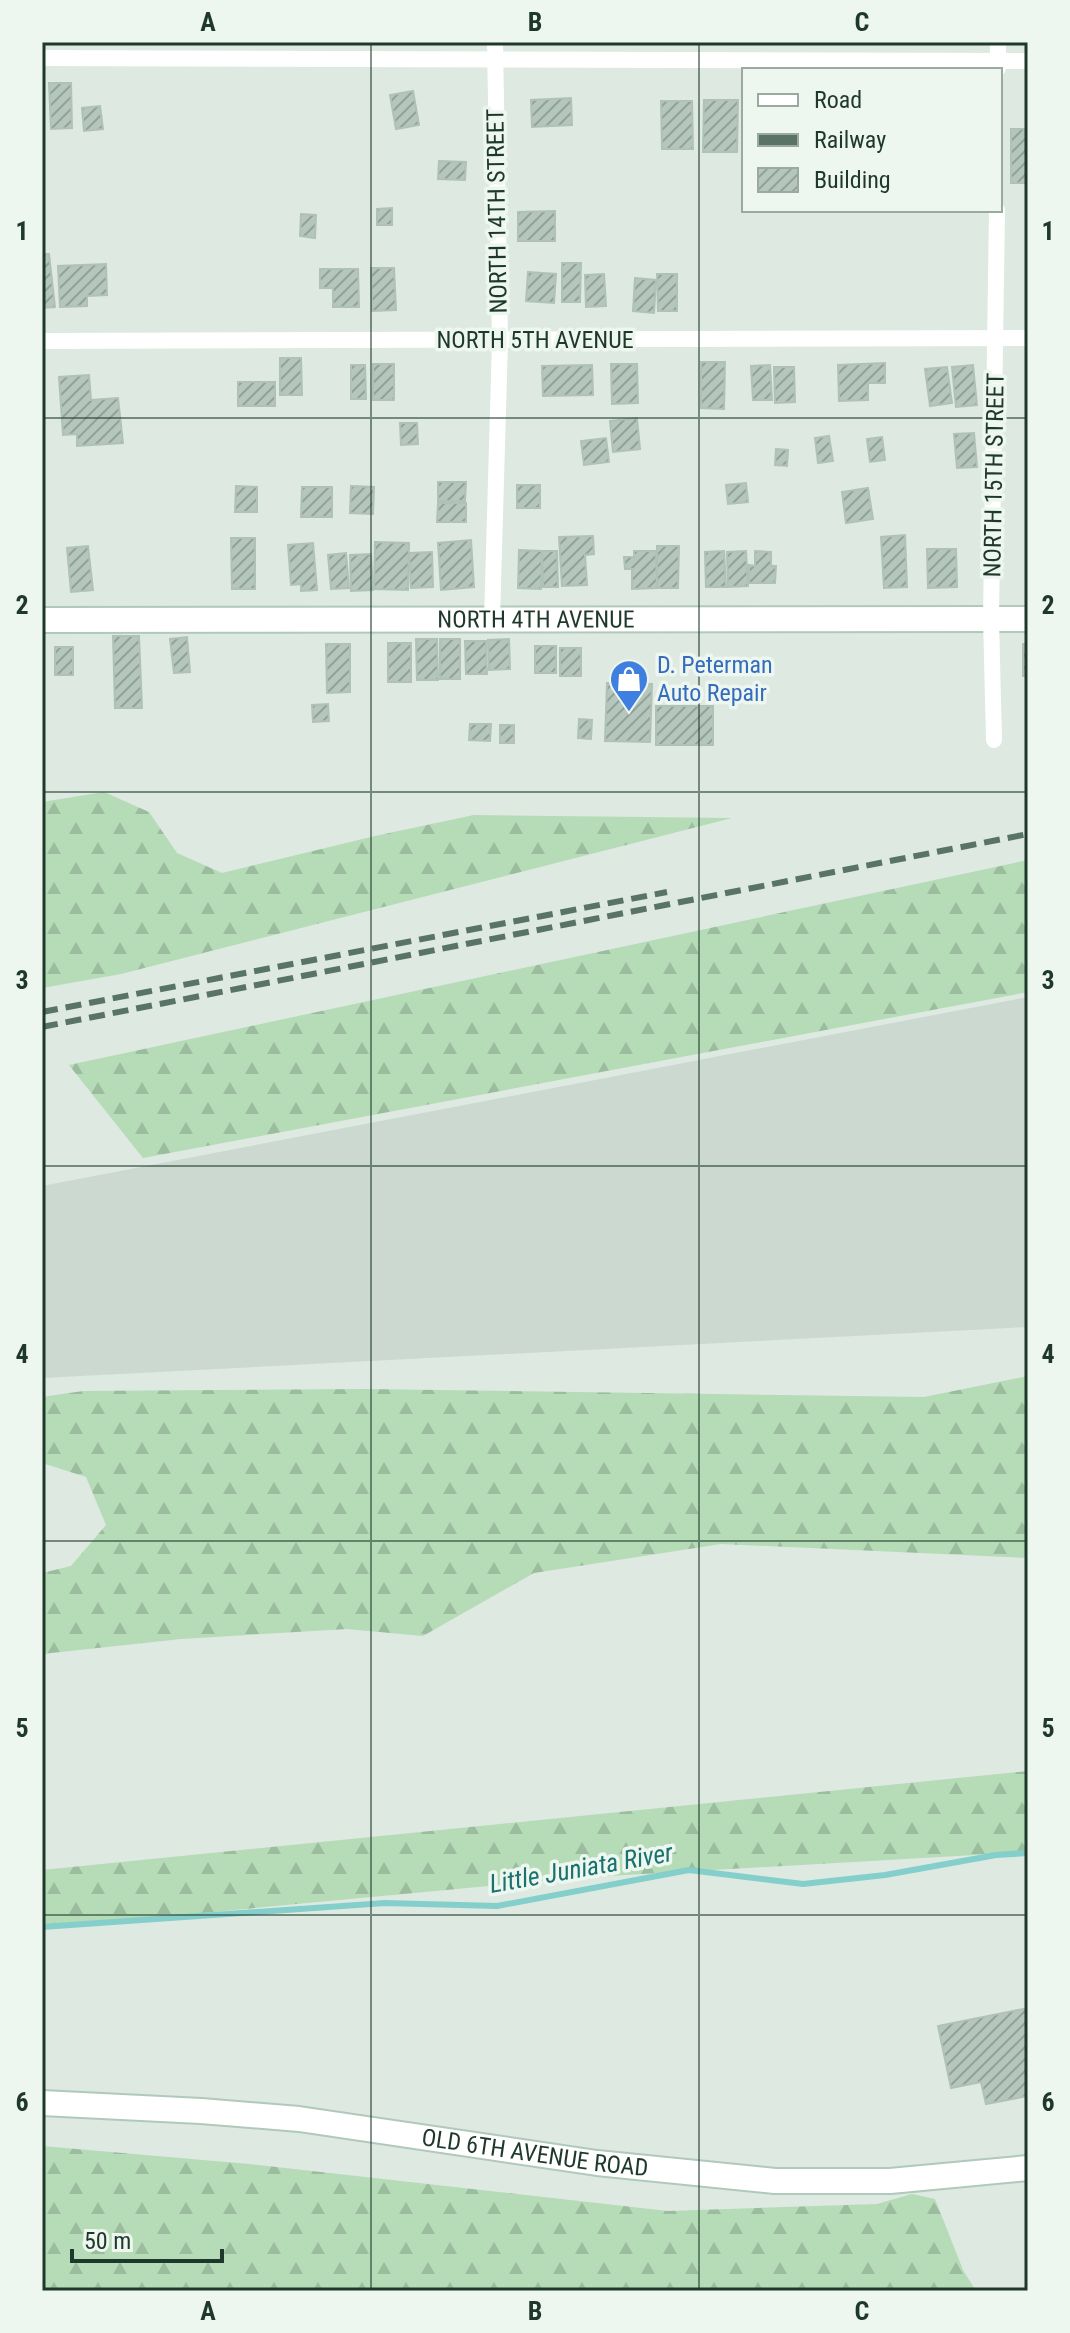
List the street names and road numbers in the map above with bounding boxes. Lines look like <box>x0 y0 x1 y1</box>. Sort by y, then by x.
street label: NORTH 14TH STREET <box>481 108 513 314</box>
street label: NORTH 5TH AVENUE <box>436 326 634 354</box>
street label: NORTH 15TH STREET <box>978 372 1010 578</box>
street label: NORTH 4TH AVENUE <box>437 605 635 634</box>
street label: OLD 6TH AVENUE ROAD <box>420 2123 650 2182</box>

